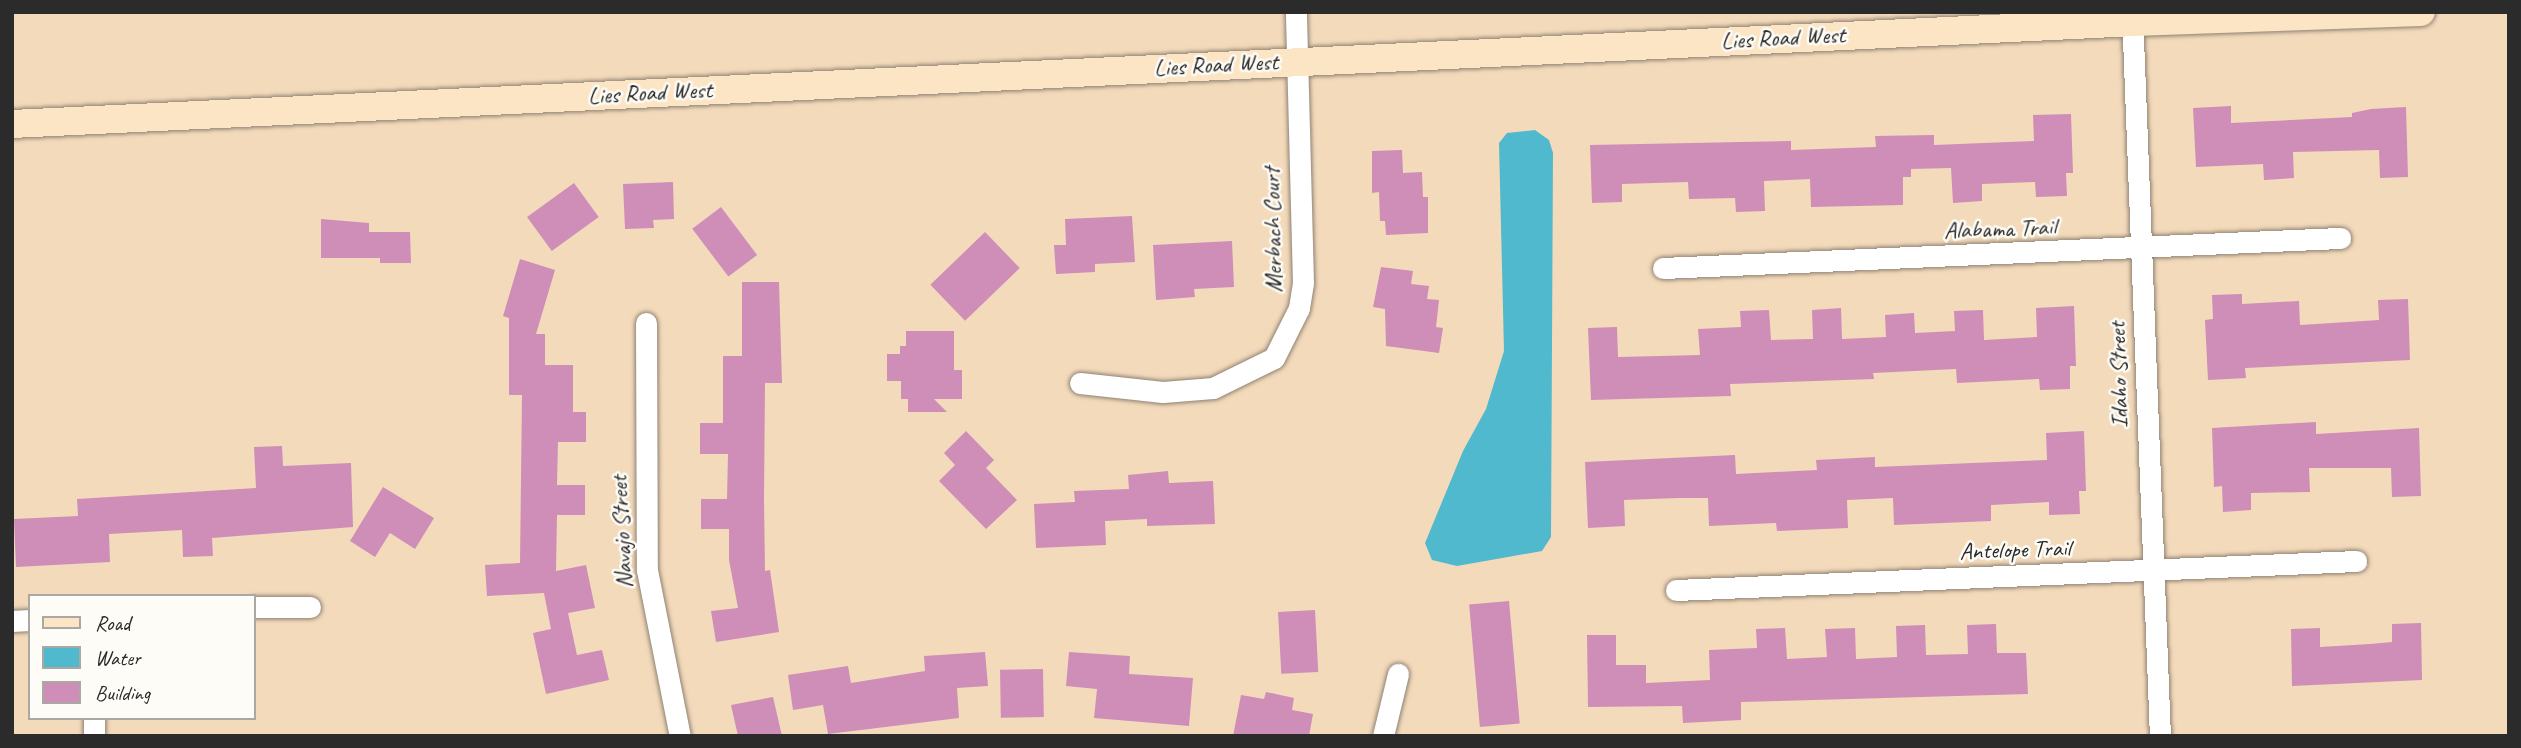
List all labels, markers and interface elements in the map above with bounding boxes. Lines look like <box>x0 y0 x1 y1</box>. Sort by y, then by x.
street label: Lies Road West <box>1720 20 1846 56</box>
street label: Lies Road West <box>1153 47 1279 83</box>
street label: Lies Road West <box>587 75 713 111</box>
street label: Merbach Court <box>1258 167 1288 293</box>
street label: Alabama Trail <box>1943 213 2057 245</box>
street label: Idaho Street <box>2103 321 2135 429</box>
street label: Navajo Street <box>605 475 639 589</box>
street label: Antelope Trail <box>1959 534 2071 566</box>
legend <box>28 594 256 720</box>
text: Road <box>95 610 130 636</box>
text: Water <box>95 645 141 671</box>
text: Building <box>95 680 150 706</box>

